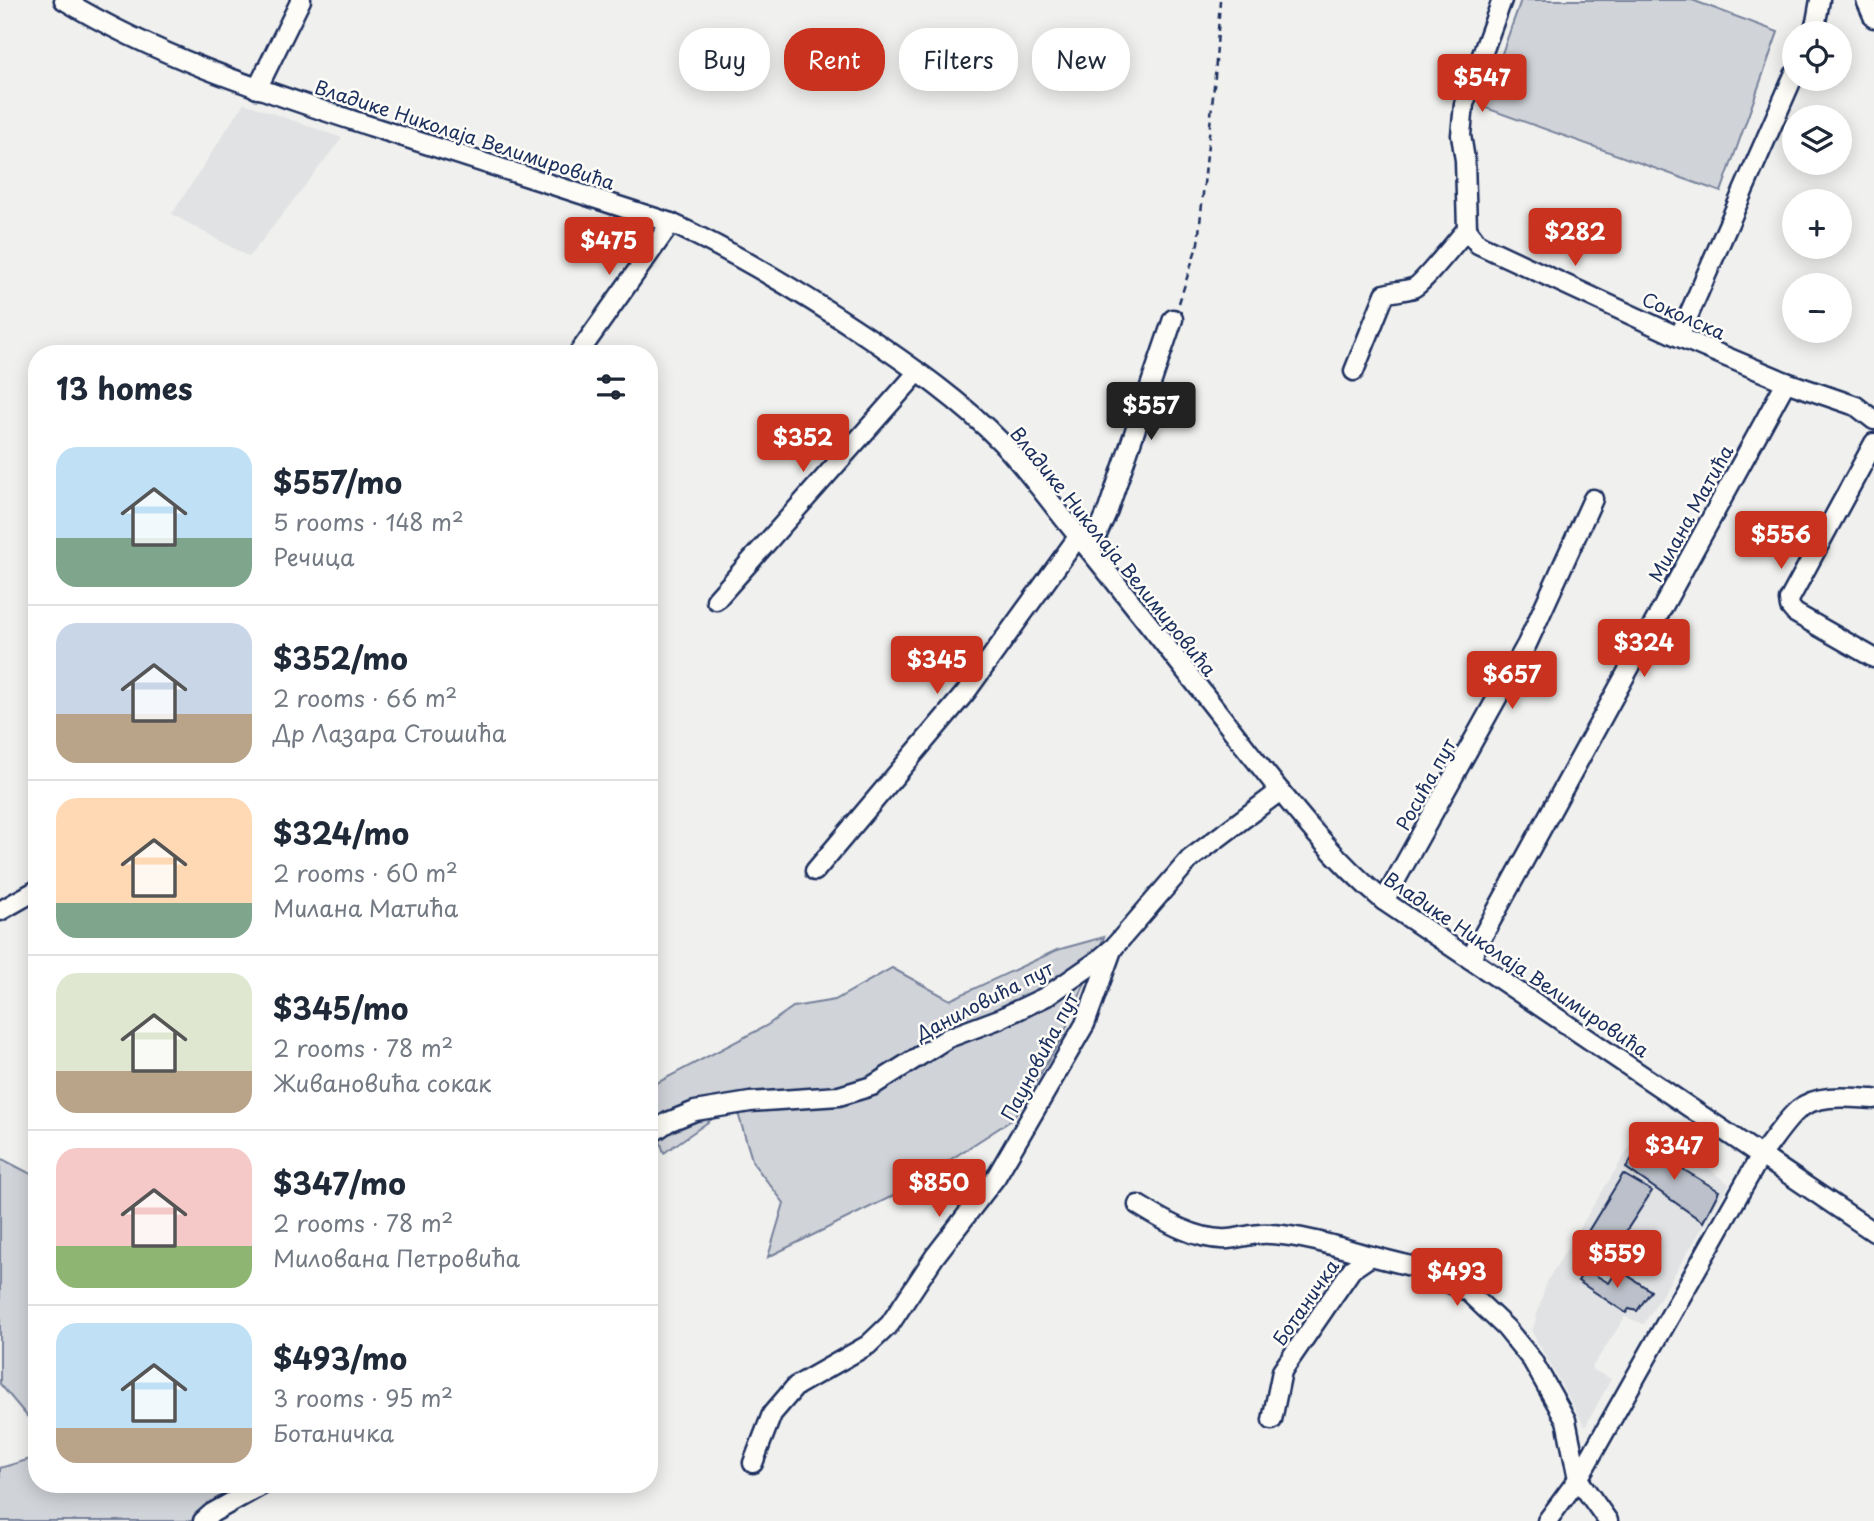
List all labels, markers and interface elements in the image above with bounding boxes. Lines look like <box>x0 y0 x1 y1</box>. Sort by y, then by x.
map controls <box>1782 21 1852 343</box>
button: locate <box>1782 21 1852 91</box>
chip: Buy <box>679 28 770 91</box>
chip: Rent <box>784 28 885 91</box>
chip: Filters <box>899 28 1018 91</box>
chip: New <box>1032 28 1130 91</box>
pin: $547 <box>1441 54 1523 114</box>
text: $547 <box>1454 59 1510 94</box>
street label: Владике Николаја Велимировића <box>311 72 619 196</box>
button: layers <box>1782 105 1852 175</box>
button: + <box>1782 189 1852 259</box>
pin: $282 <box>1534 208 1616 268</box>
text: $282 <box>1545 213 1605 248</box>
pin: $475 <box>568 218 650 277</box>
text: $475 <box>581 222 637 257</box>
button: − <box>1782 273 1852 343</box>
street label: Соколска <box>1638 284 1730 346</box>
text: 13 homes <box>56 365 193 410</box>
icon: filters <box>592 368 630 406</box>
pin: $557 <box>1110 382 1192 442</box>
text: $557 <box>1123 387 1179 422</box>
pin: $352 <box>762 414 844 474</box>
text: $352 <box>773 419 833 454</box>
street label: Владике Николаја Велимировића <box>1004 420 1224 682</box>
street label: Милана Матића <box>1641 439 1739 587</box>
text: $557/mo <box>273 459 402 504</box>
icon: home <box>112 475 196 559</box>
text: 5 rooms · 148 m² <box>273 504 464 539</box>
pin: $556 <box>1740 512 1822 571</box>
text: $556 <box>1751 516 1811 551</box>
text: Речица <box>273 539 354 574</box>
pin: $324 <box>1603 620 1685 679</box>
text: $324 <box>1614 624 1674 659</box>
text: $352/mo <box>273 635 408 680</box>
pin: $345 <box>896 636 978 696</box>
text: $345 <box>907 641 967 676</box>
icon: home <box>112 651 196 735</box>
pin: $657 <box>1471 652 1553 711</box>
text: $657 <box>1483 656 1541 691</box>
text: 2 rooms · 66 m² <box>273 680 457 715</box>
text: Др Лазара Стошића <box>273 715 506 750</box>
street label: Росића пут <box>1388 732 1462 835</box>
text: $324/mo <box>273 810 409 855</box>
icon: home <box>112 826 196 910</box>
text: 2 rooms · 60 m² <box>273 855 458 890</box>
street label: Владике Николаја Велимировића <box>1379 865 1655 1063</box>
text: Милана Матића <box>273 890 458 925</box>
street label: Даниловића пут <box>909 953 1059 1047</box>
text: $345/mo <box>273 985 408 1030</box>
street label: Пауновића пут <box>993 986 1085 1125</box>
icon: home <box>112 1001 196 1085</box>
text: 2 rooms · 78 m² <box>273 1030 453 1065</box>
text: Живановића сокак <box>273 1065 491 1100</box>
pin: $347 <box>1633 1122 1715 1182</box>
text: $347 <box>1645 1127 1703 1162</box>
text: $347/mo <box>273 1160 406 1205</box>
pin: $850 <box>898 1160 980 1219</box>
text: $850 <box>909 1164 969 1199</box>
icon: home <box>112 1176 196 1260</box>
text: 2 rooms · 78 m² <box>273 1205 453 1240</box>
pin: $559 <box>1576 1230 1658 1290</box>
text: $559 <box>1588 1235 1646 1270</box>
text: Милована Петровића <box>273 1240 520 1275</box>
pin: $493 <box>1416 1248 1498 1308</box>
street label: Ботаничка <box>1265 1253 1345 1351</box>
text: $493 <box>1427 1253 1487 1288</box>
text: $493/mo <box>273 1335 407 1380</box>
icon: home <box>112 1351 196 1435</box>
text: 3 rooms · 95 m² <box>273 1380 453 1415</box>
text: Ботаничка <box>273 1415 394 1450</box>

